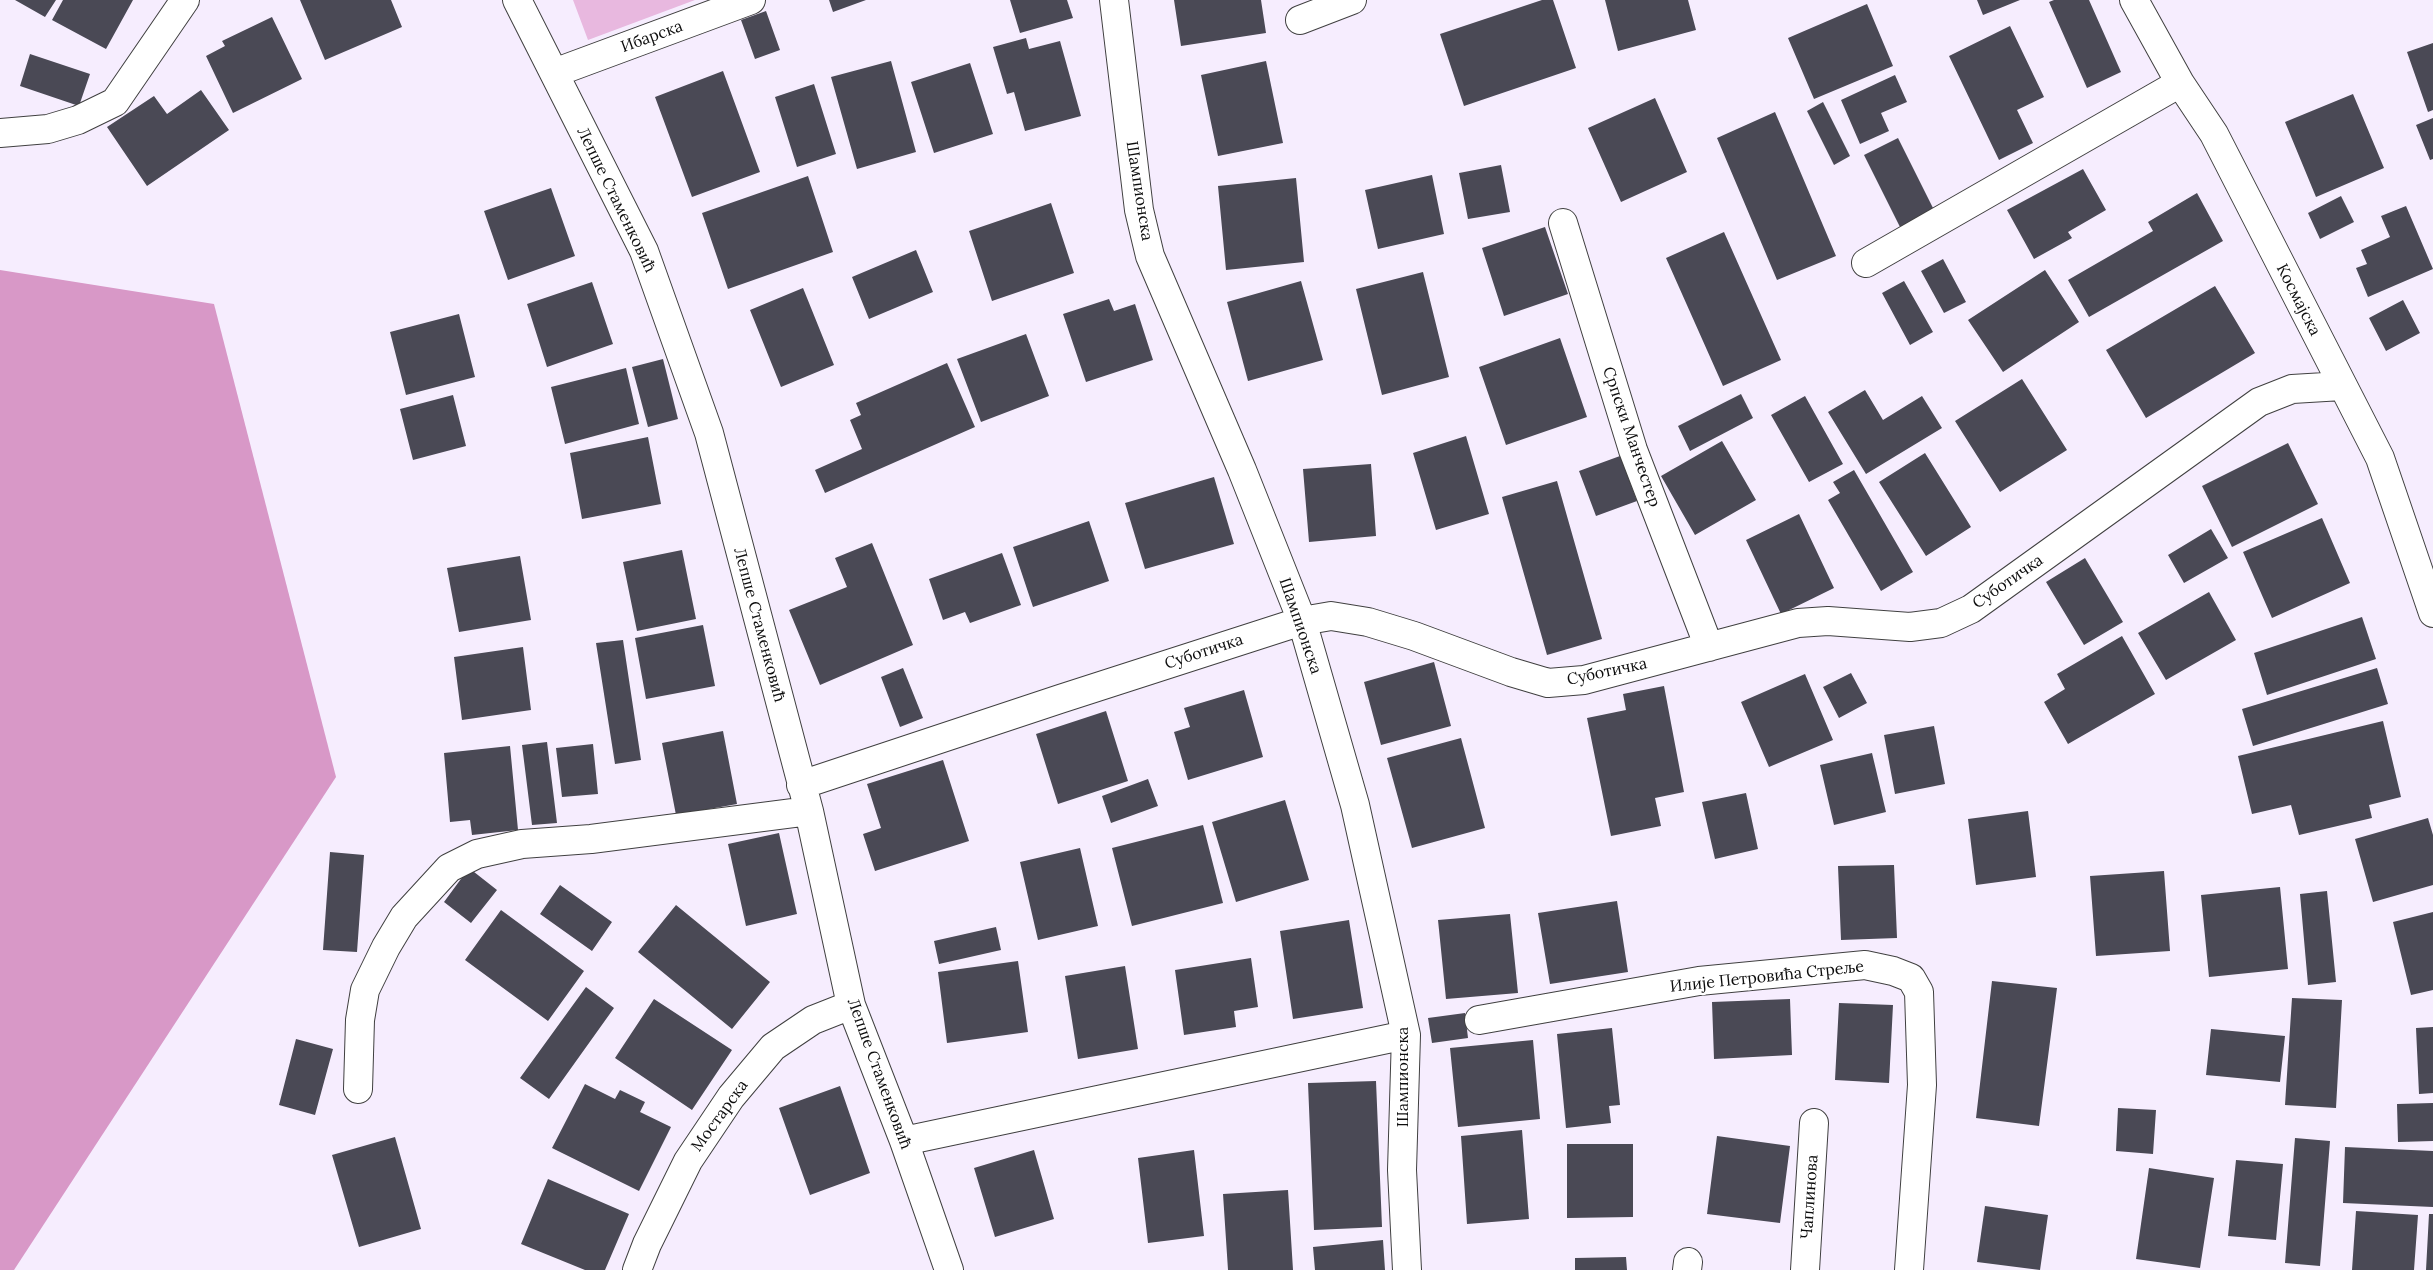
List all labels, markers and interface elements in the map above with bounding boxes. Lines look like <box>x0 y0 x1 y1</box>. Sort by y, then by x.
street label: Ибарска <box>618 17 686 57</box>
street label: Лепше Стаменковић <box>572 124 660 276</box>
street label: Шампионска <box>1122 140 1156 242</box>
street label: Космајска <box>2272 261 2324 339</box>
street label: Српски Манчестер <box>1598 364 1664 510</box>
street label: Лепше Стаменковић <box>729 546 789 704</box>
street label: Суботичка <box>1969 551 2047 613</box>
street label: Шампионска <box>1275 575 1325 677</box>
street label: Суботичка <box>1162 630 1246 674</box>
street label: Суботичка <box>1565 654 1649 690</box>
street label: Илије Петровића Стреље <box>1669 957 1865 997</box>
street label: Лепше Стаменковић <box>843 996 915 1152</box>
street label: Шампионска <box>1393 1027 1413 1127</box>
street label: Мостарска <box>688 1077 752 1155</box>
street label: Чаплинова <box>1797 1154 1823 1240</box>

